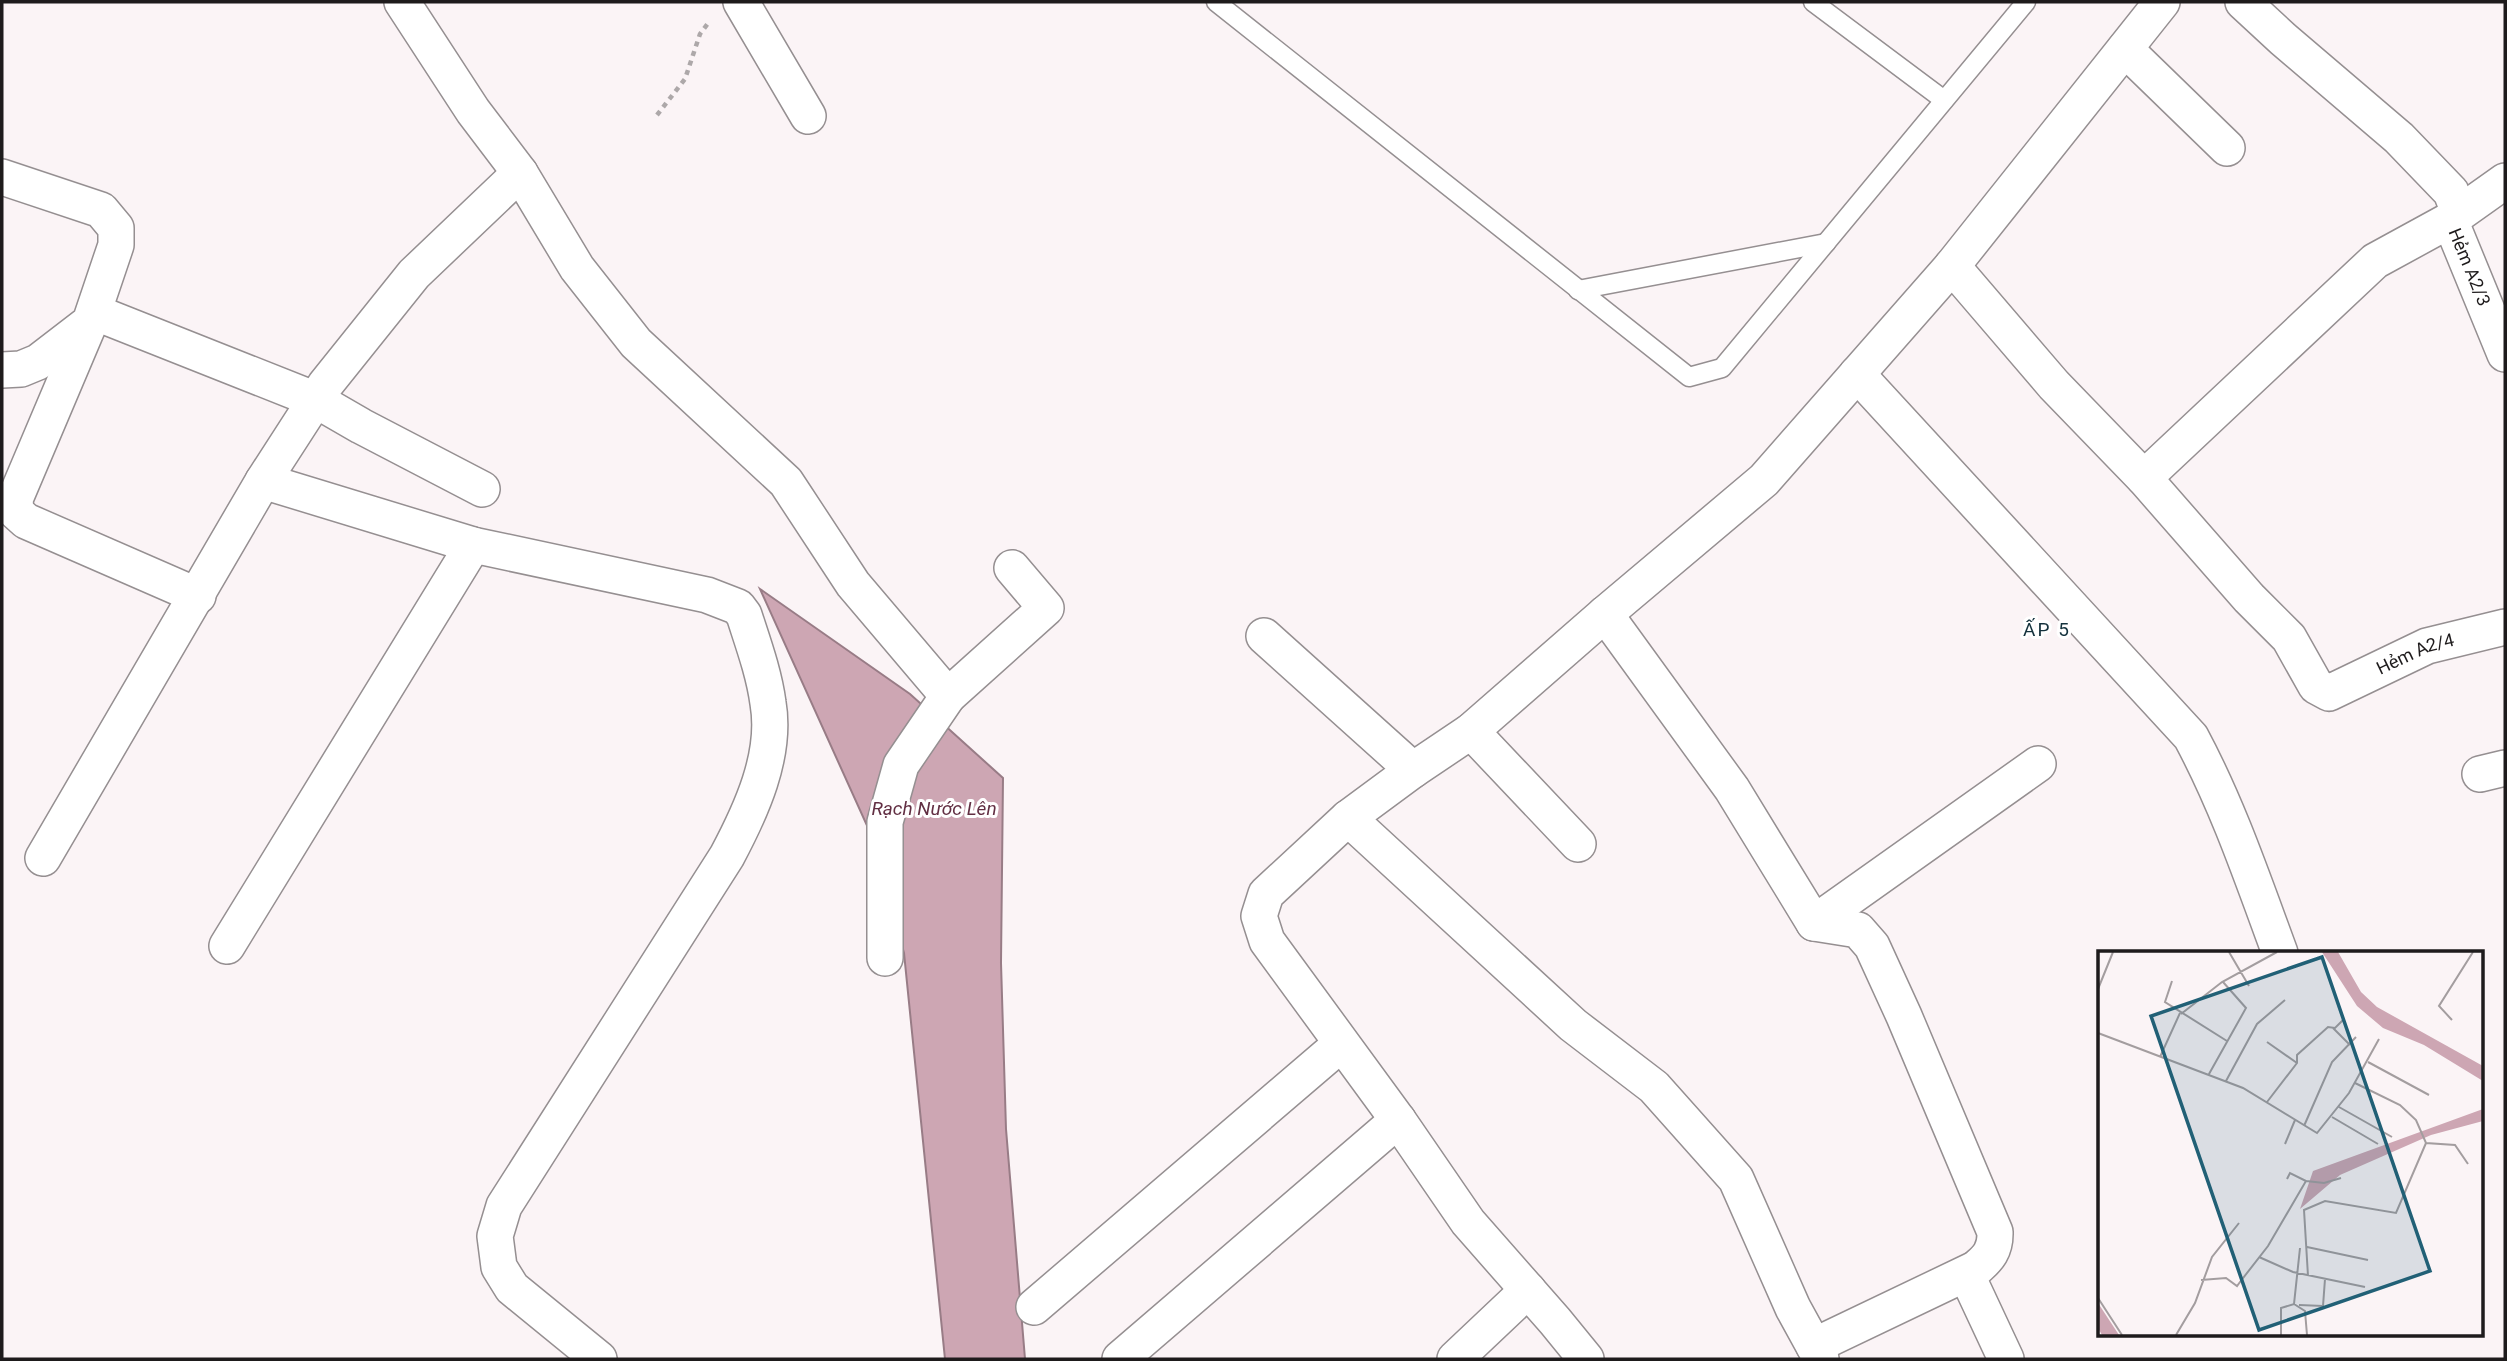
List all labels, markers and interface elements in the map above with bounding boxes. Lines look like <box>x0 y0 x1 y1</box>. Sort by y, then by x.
street label: Hẻm A2/3 <box>2445 225 2495 309</box>
district label: ẤP 5 <box>2023 618 2071 641</box>
street label: Hẻm A2/4 <box>2373 629 2456 679</box>
water label: Rạch Nước Lên <box>871 797 997 820</box>
inset map <box>2098 951 2482 1336</box>

